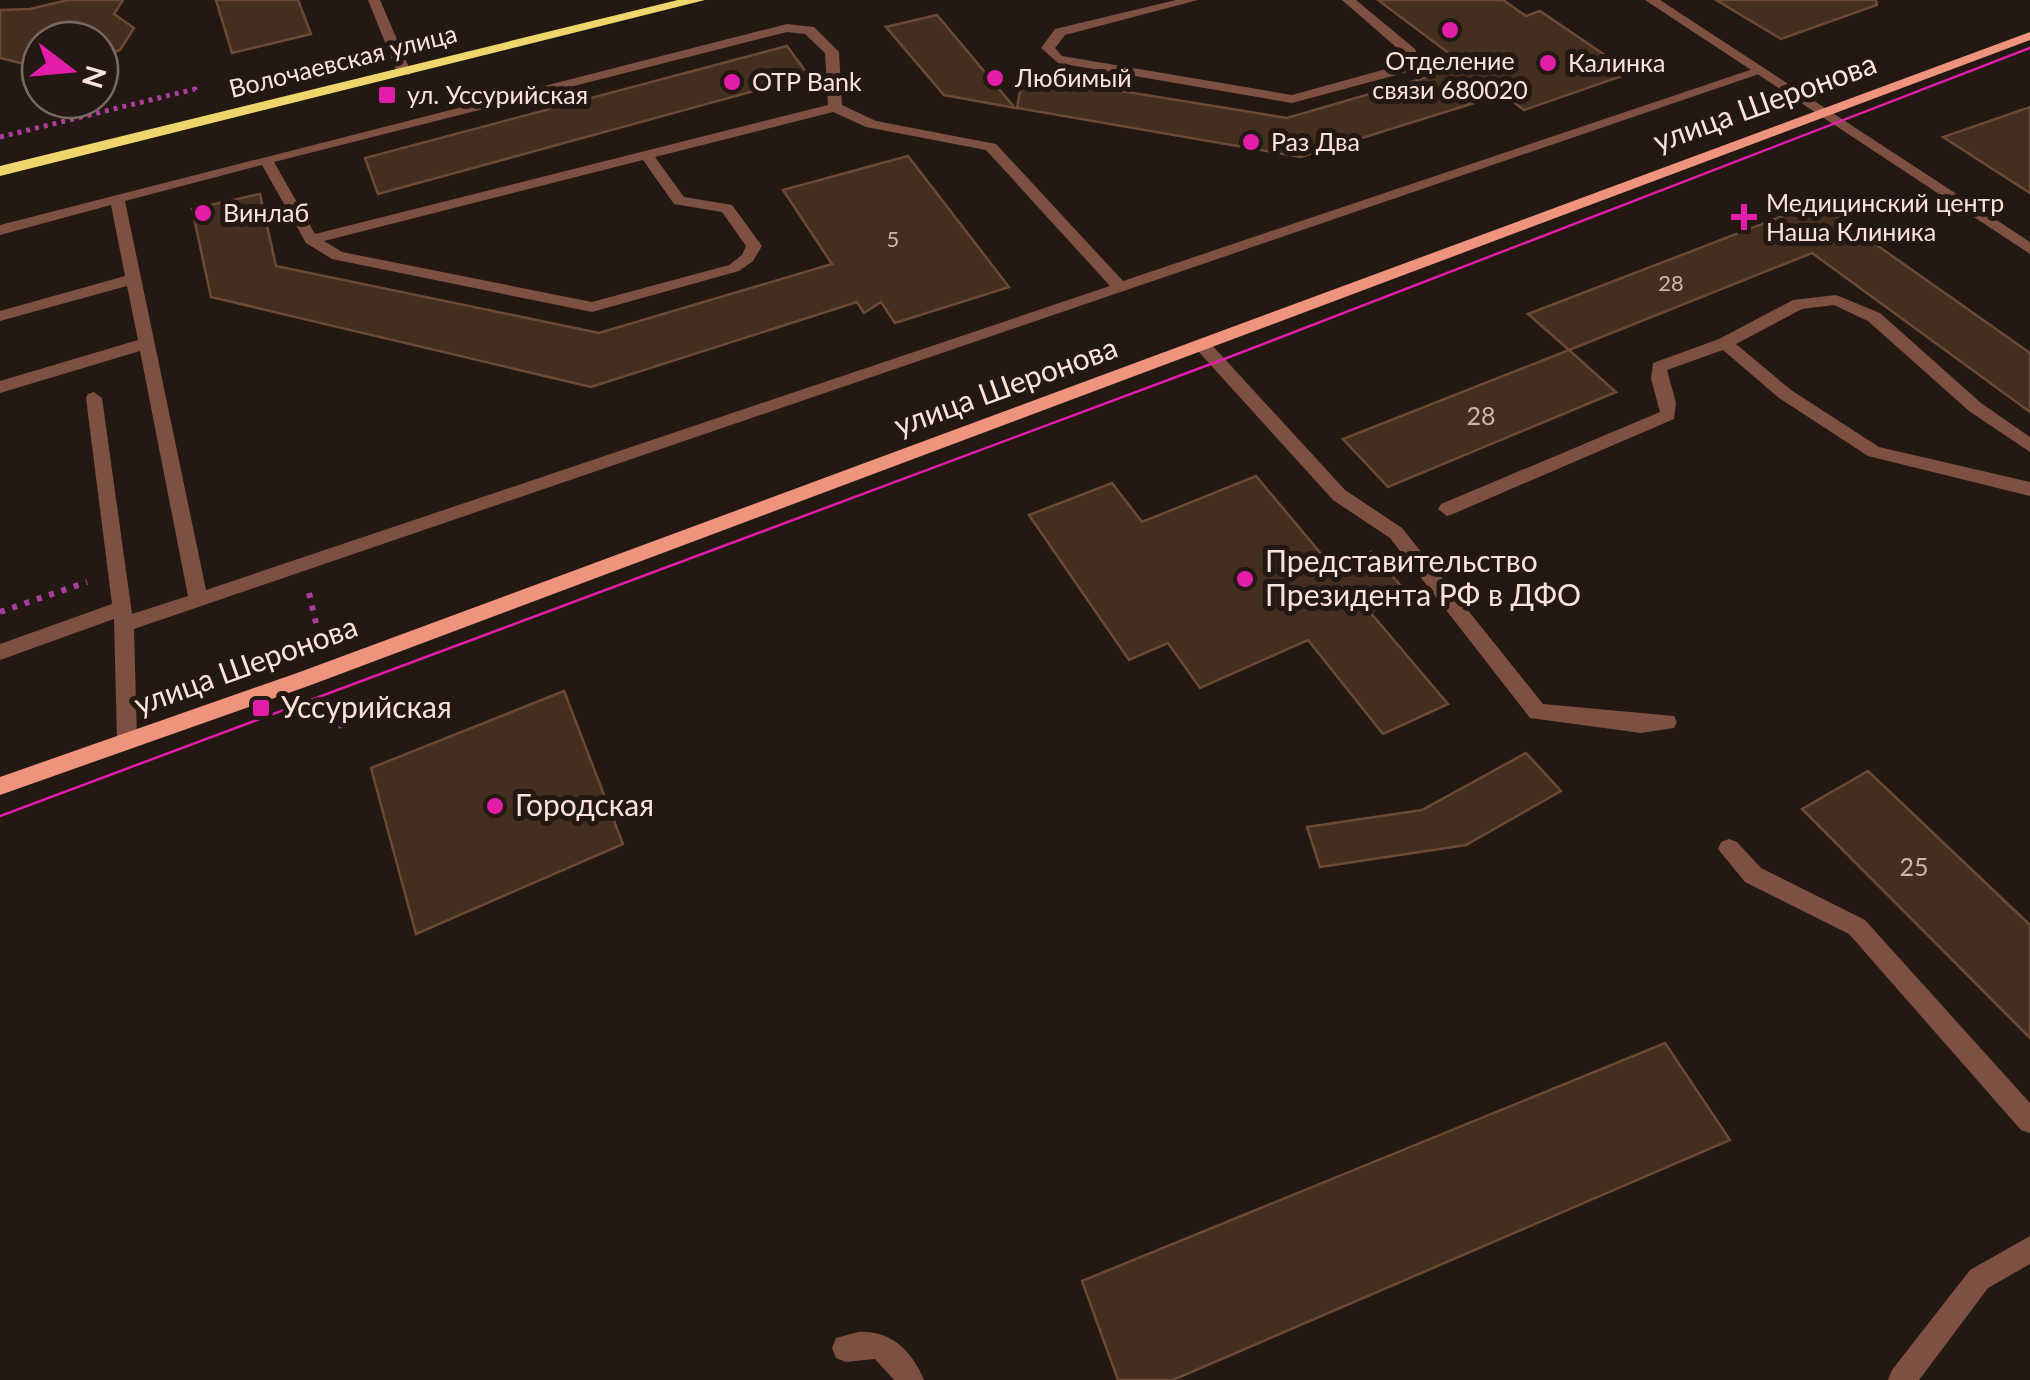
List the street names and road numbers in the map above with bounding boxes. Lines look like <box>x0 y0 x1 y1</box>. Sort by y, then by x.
street label: Волочаевская улица <box>226 17 460 103</box>
street label: улица Шеронова <box>1648 44 1881 158</box>
street label: улица Шеронова <box>889 328 1122 442</box>
street label: улица Шеронова <box>129 607 362 721</box>

